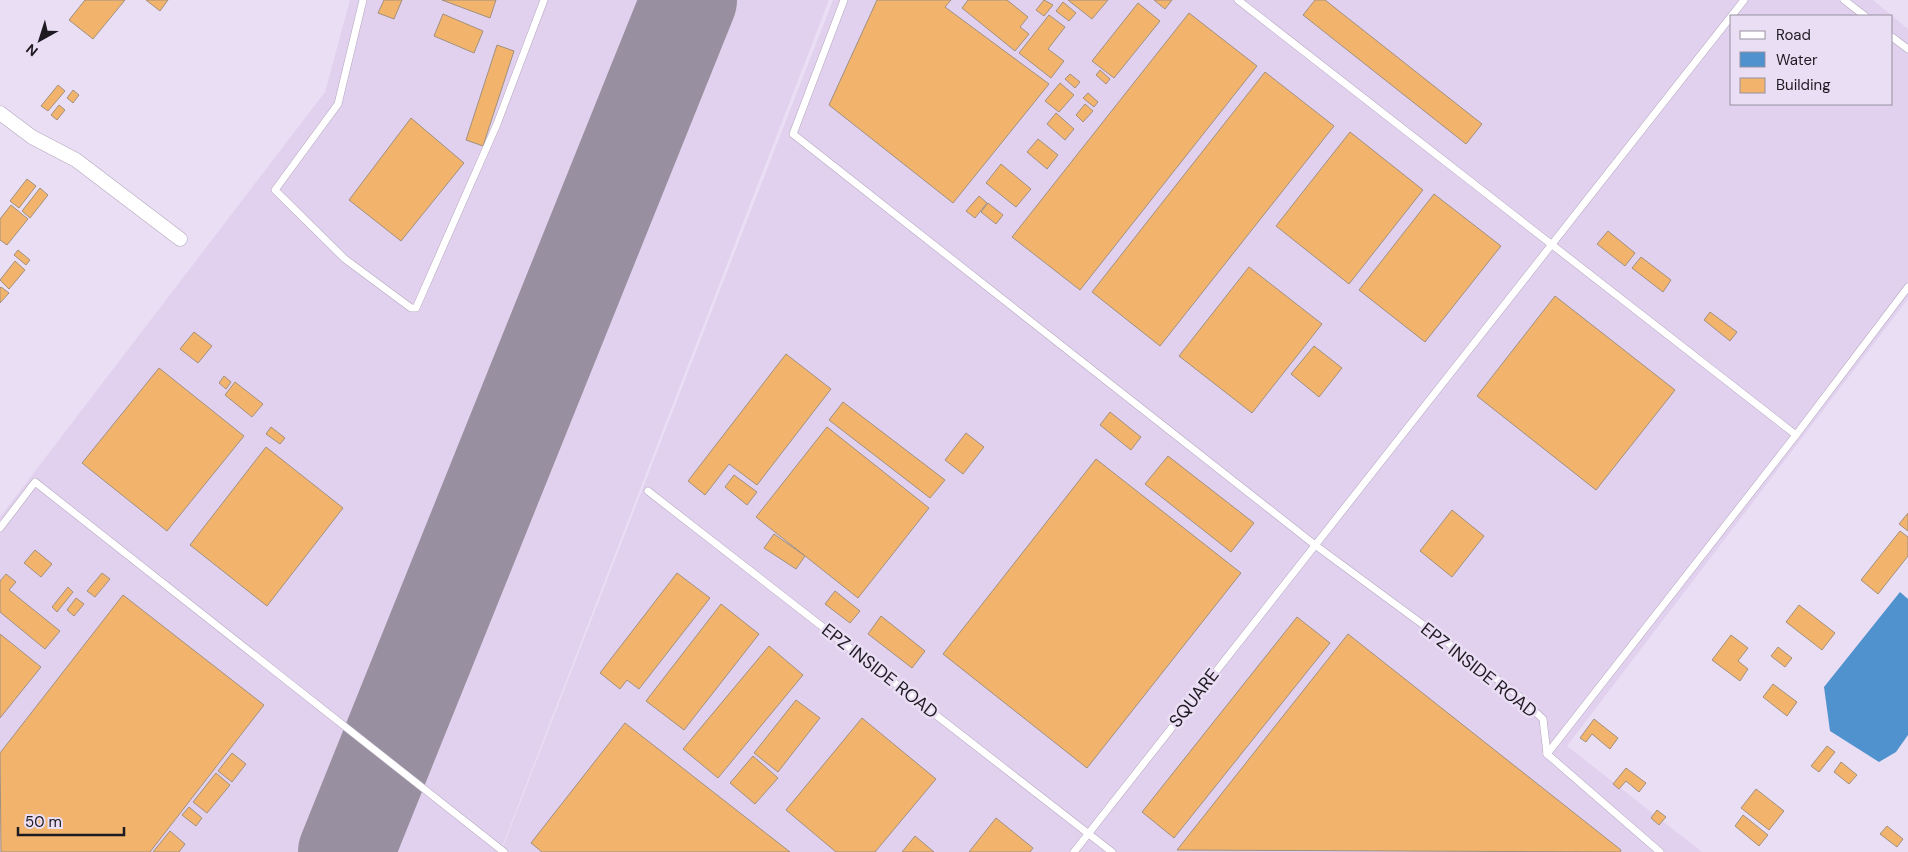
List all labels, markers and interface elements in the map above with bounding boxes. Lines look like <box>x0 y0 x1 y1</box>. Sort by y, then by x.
north arrow <box>15 15 65 65</box>
legend <box>1730 15 1893 105</box>
text: Road <box>1776 25 1811 45</box>
text: N <box>22 40 41 60</box>
text: Water <box>1776 50 1818 70</box>
text: Building <box>1776 75 1831 95</box>
street label: EPZ INSIDE ROAD <box>1416 617 1542 723</box>
street label: EPZ INSIDE ROAD <box>817 618 943 724</box>
street label: SQUARE <box>1163 664 1225 732</box>
scale bar <box>18 804 124 836</box>
text: 50 m <box>25 812 62 832</box>

